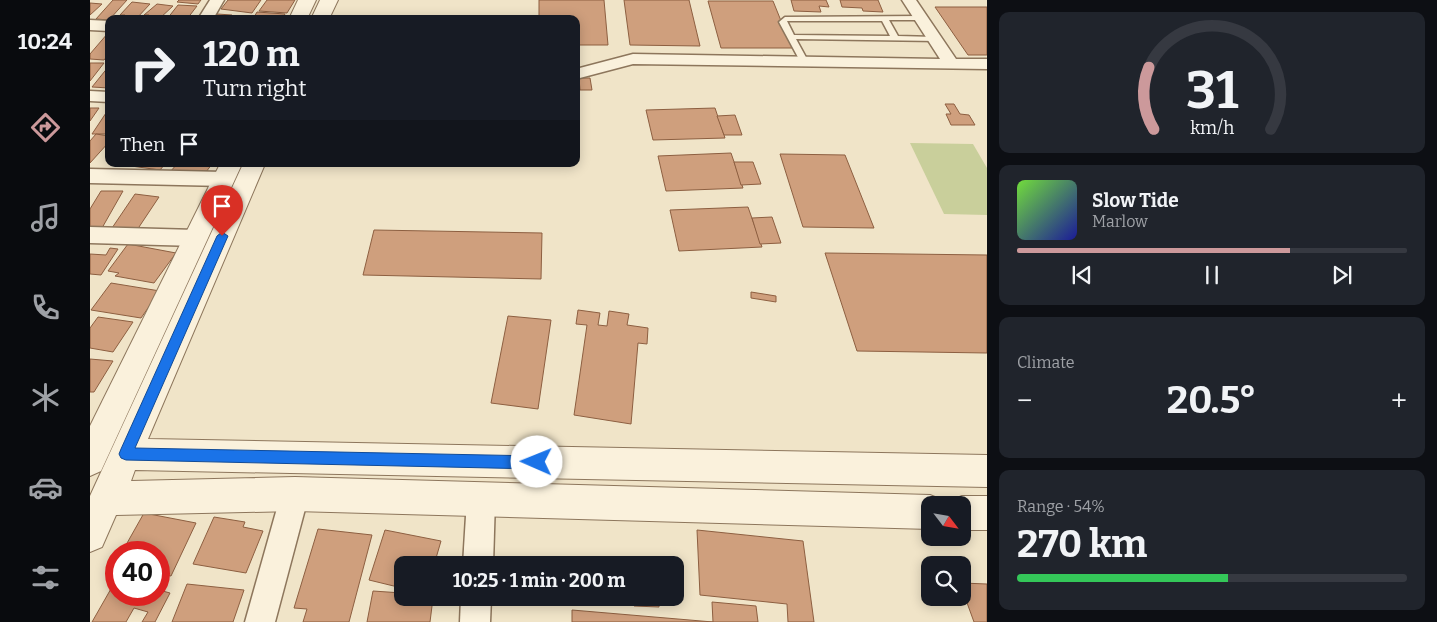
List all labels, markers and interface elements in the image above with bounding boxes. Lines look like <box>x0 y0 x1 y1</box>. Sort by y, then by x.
text: 10:24 <box>18 28 72 55</box>
text: 120 m <box>203 33 300 75</box>
icon: right <box>120 35 185 100</box>
text: 31 <box>1186 59 1239 122</box>
text: Turn right <box>203 75 306 102</box>
icon: directions <box>28 110 63 145</box>
text: km/h <box>1190 117 1234 139</box>
icon: arrive <box>175 130 203 158</box>
text: Then <box>120 133 165 156</box>
pin <box>201 185 243 236</box>
text: Slow Tide <box>1092 189 1179 212</box>
icon: arrive <box>208 192 236 220</box>
icon: music <box>28 200 63 235</box>
text: Marlow <box>1092 212 1148 231</box>
icon: previous <box>1068 261 1096 289</box>
icon: pause <box>1198 261 1226 289</box>
icon: next <box>1328 261 1356 289</box>
icon: phone <box>28 290 63 325</box>
text: Climate <box>1017 353 1075 372</box>
text: 20.5° <box>1167 377 1257 423</box>
icon: climate <box>28 380 63 415</box>
text: − <box>1017 384 1032 417</box>
text: + <box>1391 384 1407 417</box>
position arrow <box>510 435 562 487</box>
icon: car <box>28 470 63 505</box>
north arrow <box>921 496 971 546</box>
map controls <box>921 496 971 606</box>
text: Range · 54% <box>1017 497 1105 516</box>
text: 270 km <box>1017 521 1147 567</box>
speed limit sign: 40 <box>105 541 170 606</box>
button: search <box>921 556 971 606</box>
icon: filters <box>28 560 63 595</box>
text: 10:25 · 1 min · 200 m <box>453 569 625 592</box>

